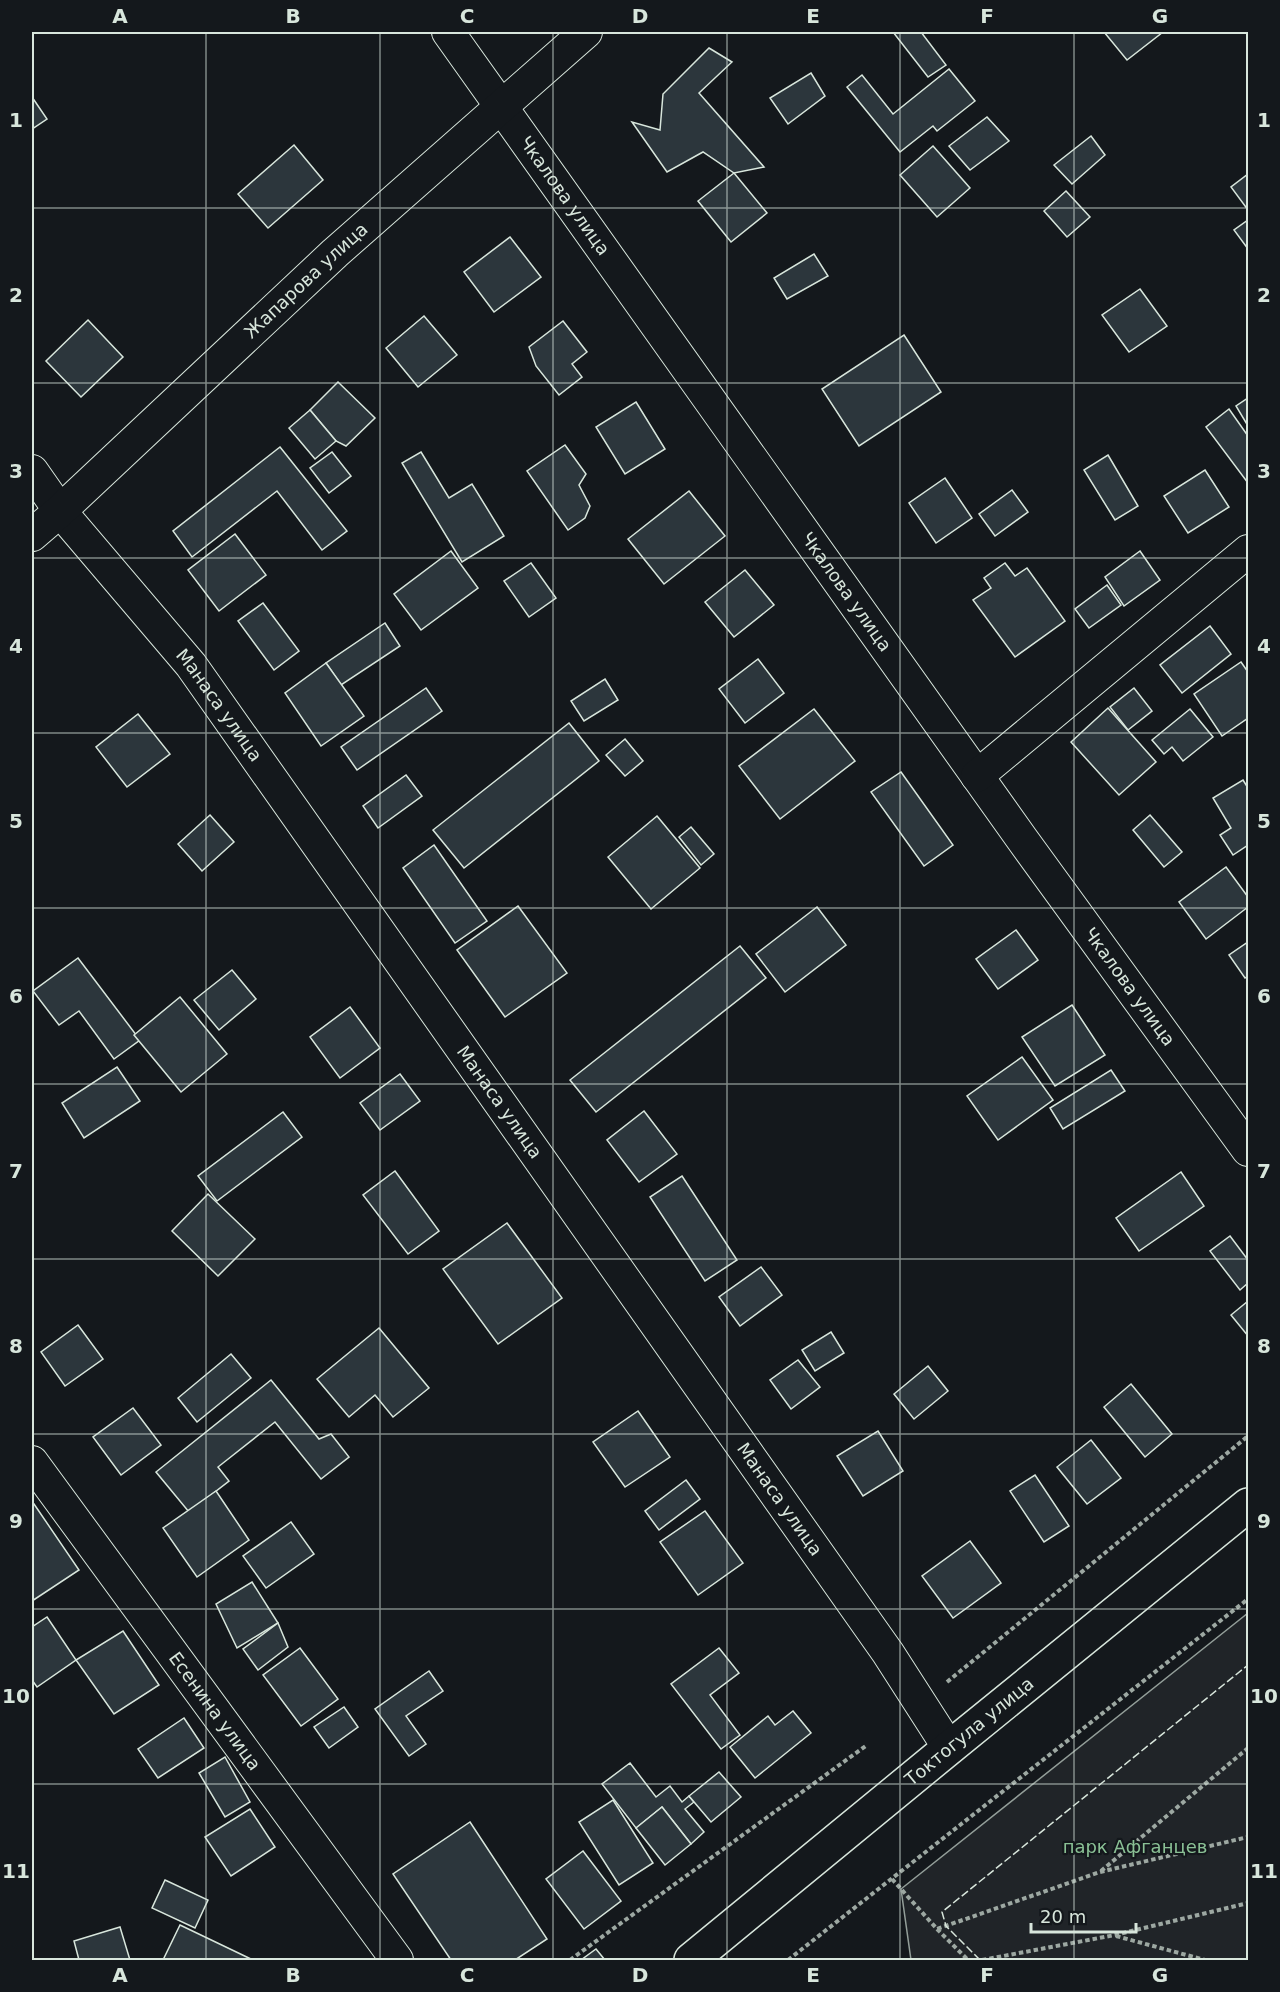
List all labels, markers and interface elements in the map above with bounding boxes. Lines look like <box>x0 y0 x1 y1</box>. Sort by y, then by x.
text: A <box>112 4 128 28</box>
text: B <box>285 4 301 28</box>
text: C <box>460 4 474 28</box>
text: D <box>632 4 648 28</box>
text: E <box>806 4 820 28</box>
text: F <box>980 4 994 28</box>
text: G <box>1152 4 1168 28</box>
text: 1 <box>9 108 23 132</box>
text: 1 <box>1257 108 1271 132</box>
street label: Чкалова улица <box>515 132 614 259</box>
street label: Жапарова улица <box>240 218 372 342</box>
text: 2 <box>9 283 23 307</box>
text: 2 <box>1257 283 1271 307</box>
text: 3 <box>9 459 23 483</box>
text: 3 <box>1257 459 1271 483</box>
street label: Чкалова улица <box>797 528 896 655</box>
text: 4 <box>9 634 23 658</box>
text: 4 <box>1257 634 1271 658</box>
street label: Манаса улица <box>172 644 267 765</box>
text: 5 <box>9 809 23 833</box>
text: 5 <box>1257 809 1271 833</box>
street label: Чкалова улица <box>1080 923 1180 1050</box>
text: 6 <box>9 984 23 1008</box>
text: 6 <box>1257 984 1271 1008</box>
street label: Манаса улица <box>453 1041 547 1162</box>
text: 7 <box>9 1159 23 1183</box>
text: 7 <box>1257 1159 1271 1183</box>
text: 8 <box>9 1334 23 1358</box>
text: 8 <box>1257 1334 1271 1358</box>
street label: Манаса улица <box>733 1439 827 1559</box>
text: 9 <box>9 1509 23 1533</box>
text: 9 <box>1257 1509 1271 1533</box>
street label: Есенина улица <box>165 1648 265 1774</box>
street label: Токтогула улица <box>900 1673 1038 1791</box>
text: 10 <box>2 1684 30 1708</box>
text: 10 <box>1250 1684 1278 1708</box>
park label: парк Афганцев <box>1063 1836 1207 1857</box>
text: 11 <box>2 1859 30 1883</box>
text: 11 <box>1250 1859 1278 1883</box>
scale bar <box>1031 1896 1136 1934</box>
text: 20 m <box>1040 1906 1086 1927</box>
text: A <box>112 1963 128 1987</box>
text: B <box>285 1963 301 1987</box>
text: C <box>460 1963 474 1987</box>
text: D <box>632 1963 648 1987</box>
text: E <box>806 1963 820 1987</box>
text: F <box>980 1963 994 1987</box>
text: G <box>1152 1963 1168 1987</box>

